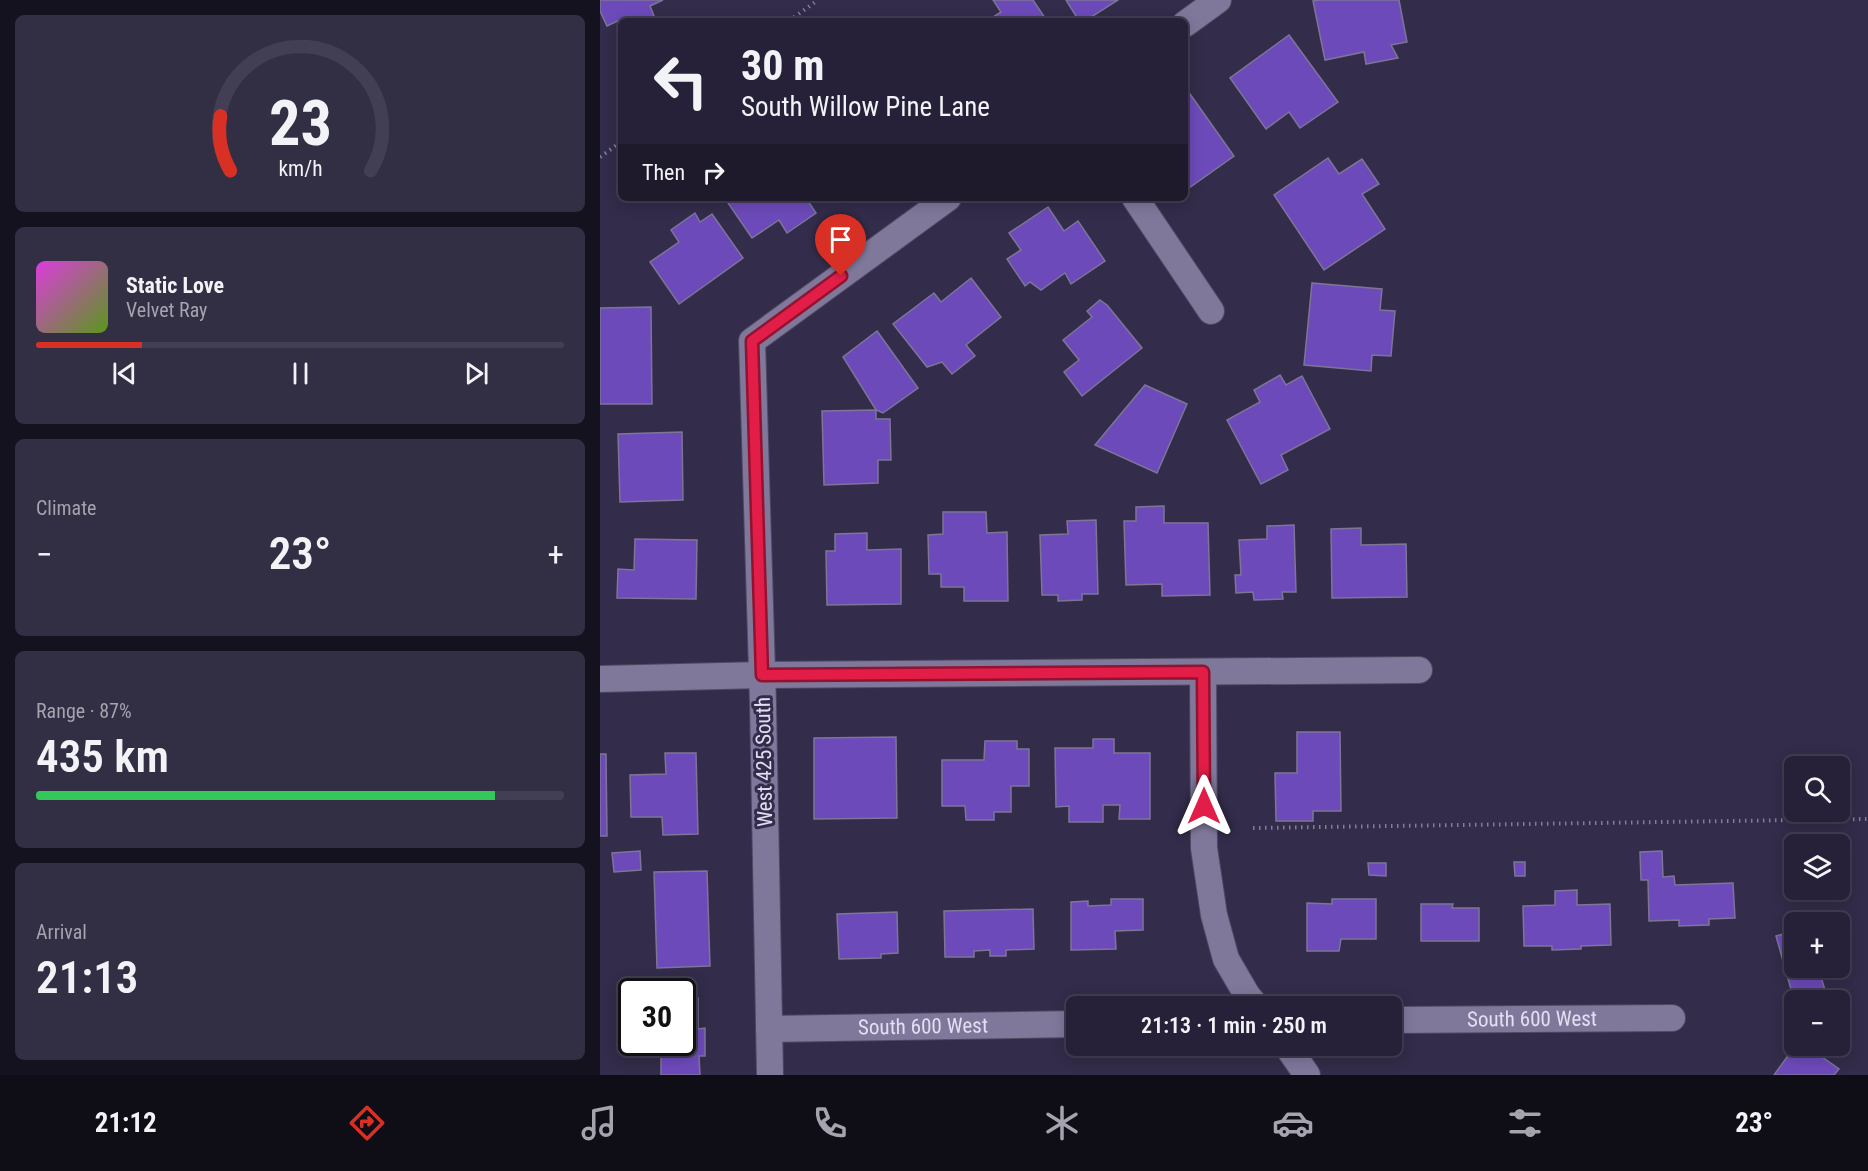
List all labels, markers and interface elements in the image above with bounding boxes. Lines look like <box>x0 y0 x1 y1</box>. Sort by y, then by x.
text: 30 m <box>741 41 824 90</box>
icon: left <box>642 42 720 120</box>
text: 23 <box>268 87 332 160</box>
text: South Willow Pine Lane <box>741 91 990 123</box>
text: km/h <box>278 156 322 181</box>
icon: right <box>697 156 730 189</box>
text: Then <box>642 160 685 185</box>
pin <box>815 214 866 276</box>
icon: arrive <box>824 223 857 256</box>
text: Static Love <box>126 273 224 298</box>
text: Velvet Ray <box>126 298 207 322</box>
icon: previous <box>108 357 141 390</box>
icon: pause <box>284 357 317 390</box>
icon: next <box>460 357 493 390</box>
text: Climate <box>36 496 96 520</box>
text: 23° <box>269 527 331 580</box>
text: − <box>36 535 53 574</box>
text: + <box>548 535 564 574</box>
street label: West 425 South <box>751 697 777 827</box>
text: Range · 87% <box>36 699 132 723</box>
text: 435 km <box>36 730 169 783</box>
map controls <box>1784 756 1850 1056</box>
button: search <box>1784 756 1850 822</box>
position arrow <box>1172 774 1236 838</box>
button: layers <box>1784 834 1850 900</box>
button: + <box>1784 912 1850 978</box>
text: Arrival <box>36 920 87 944</box>
text: 21:13 <box>36 951 138 1004</box>
speed limit sign: 30 <box>618 978 696 1056</box>
button: − <box>1784 990 1850 1056</box>
street label: South 600 West <box>1467 1007 1597 1031</box>
street label: South 600 West <box>858 1013 988 1040</box>
text: 21:13 · 1 min · 250 m <box>1141 1013 1327 1038</box>
icon: directions <box>346 1102 388 1144</box>
icon: music <box>578 1102 620 1144</box>
icon: phone <box>809 1102 851 1144</box>
icon: climate <box>1041 1102 1083 1144</box>
icon: car <box>1272 1102 1314 1144</box>
icon: filters <box>1504 1102 1546 1144</box>
text: 21:12 <box>95 1107 157 1139</box>
text: 23° <box>1735 1107 1773 1139</box>

